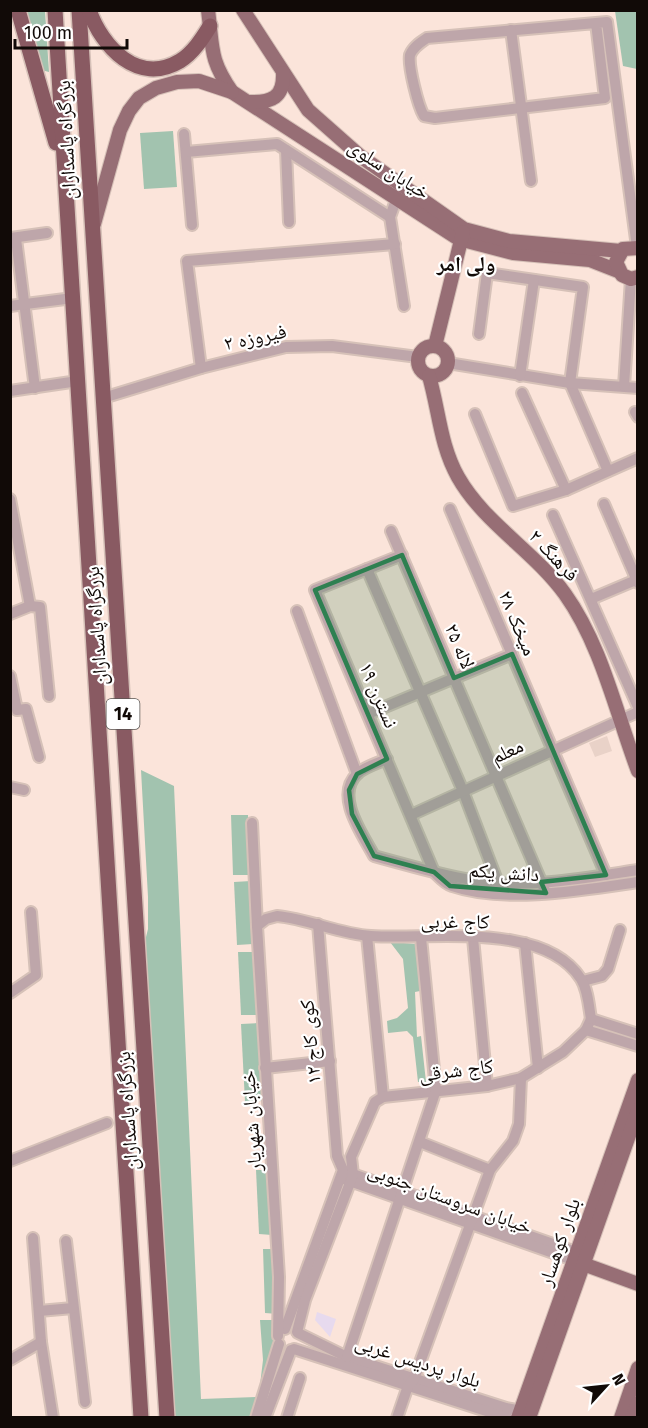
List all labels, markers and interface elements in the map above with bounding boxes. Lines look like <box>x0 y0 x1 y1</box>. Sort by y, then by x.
scale bar <box>15 12 128 50</box>
text: 100 m <box>24 22 72 44</box>
street label: بزرگراه پاسداران <box>51 80 81 200</box>
street label: خیابان سلوی <box>344 134 434 204</box>
district label: ولی امر <box>436 251 495 277</box>
street label: فیروزه ٢ <box>222 319 288 355</box>
street label: فرهنگ ۲ <box>524 524 584 586</box>
street label: بزرگراه پاسداران <box>80 566 112 686</box>
street label: میخک ۲۸ <box>494 587 542 659</box>
street label: لاله ۲۵ <box>440 620 480 672</box>
street label: نسترن ۱۹ <box>354 659 404 731</box>
road number: 14 <box>106 699 140 729</box>
street label: معلم <box>487 733 528 771</box>
street label: دانش یکم <box>468 858 540 888</box>
street label: کاج غربی <box>420 908 490 935</box>
street label: کوی کاج ۱۲ <box>294 999 327 1085</box>
street label: بزرگراه پاسداران <box>111 1051 143 1171</box>
street label: کاج شرقی <box>417 1054 495 1087</box>
street label: خیابان شهریار <box>235 1069 267 1173</box>
street label: خیابان سروستان جنوبی <box>365 1157 536 1239</box>
street label: بلوار کوهسار <box>532 1195 585 1290</box>
street label: بلوار پردیس غربی <box>352 1329 484 1393</box>
north arrow <box>576 1356 636 1416</box>
text: N <box>608 1370 630 1388</box>

